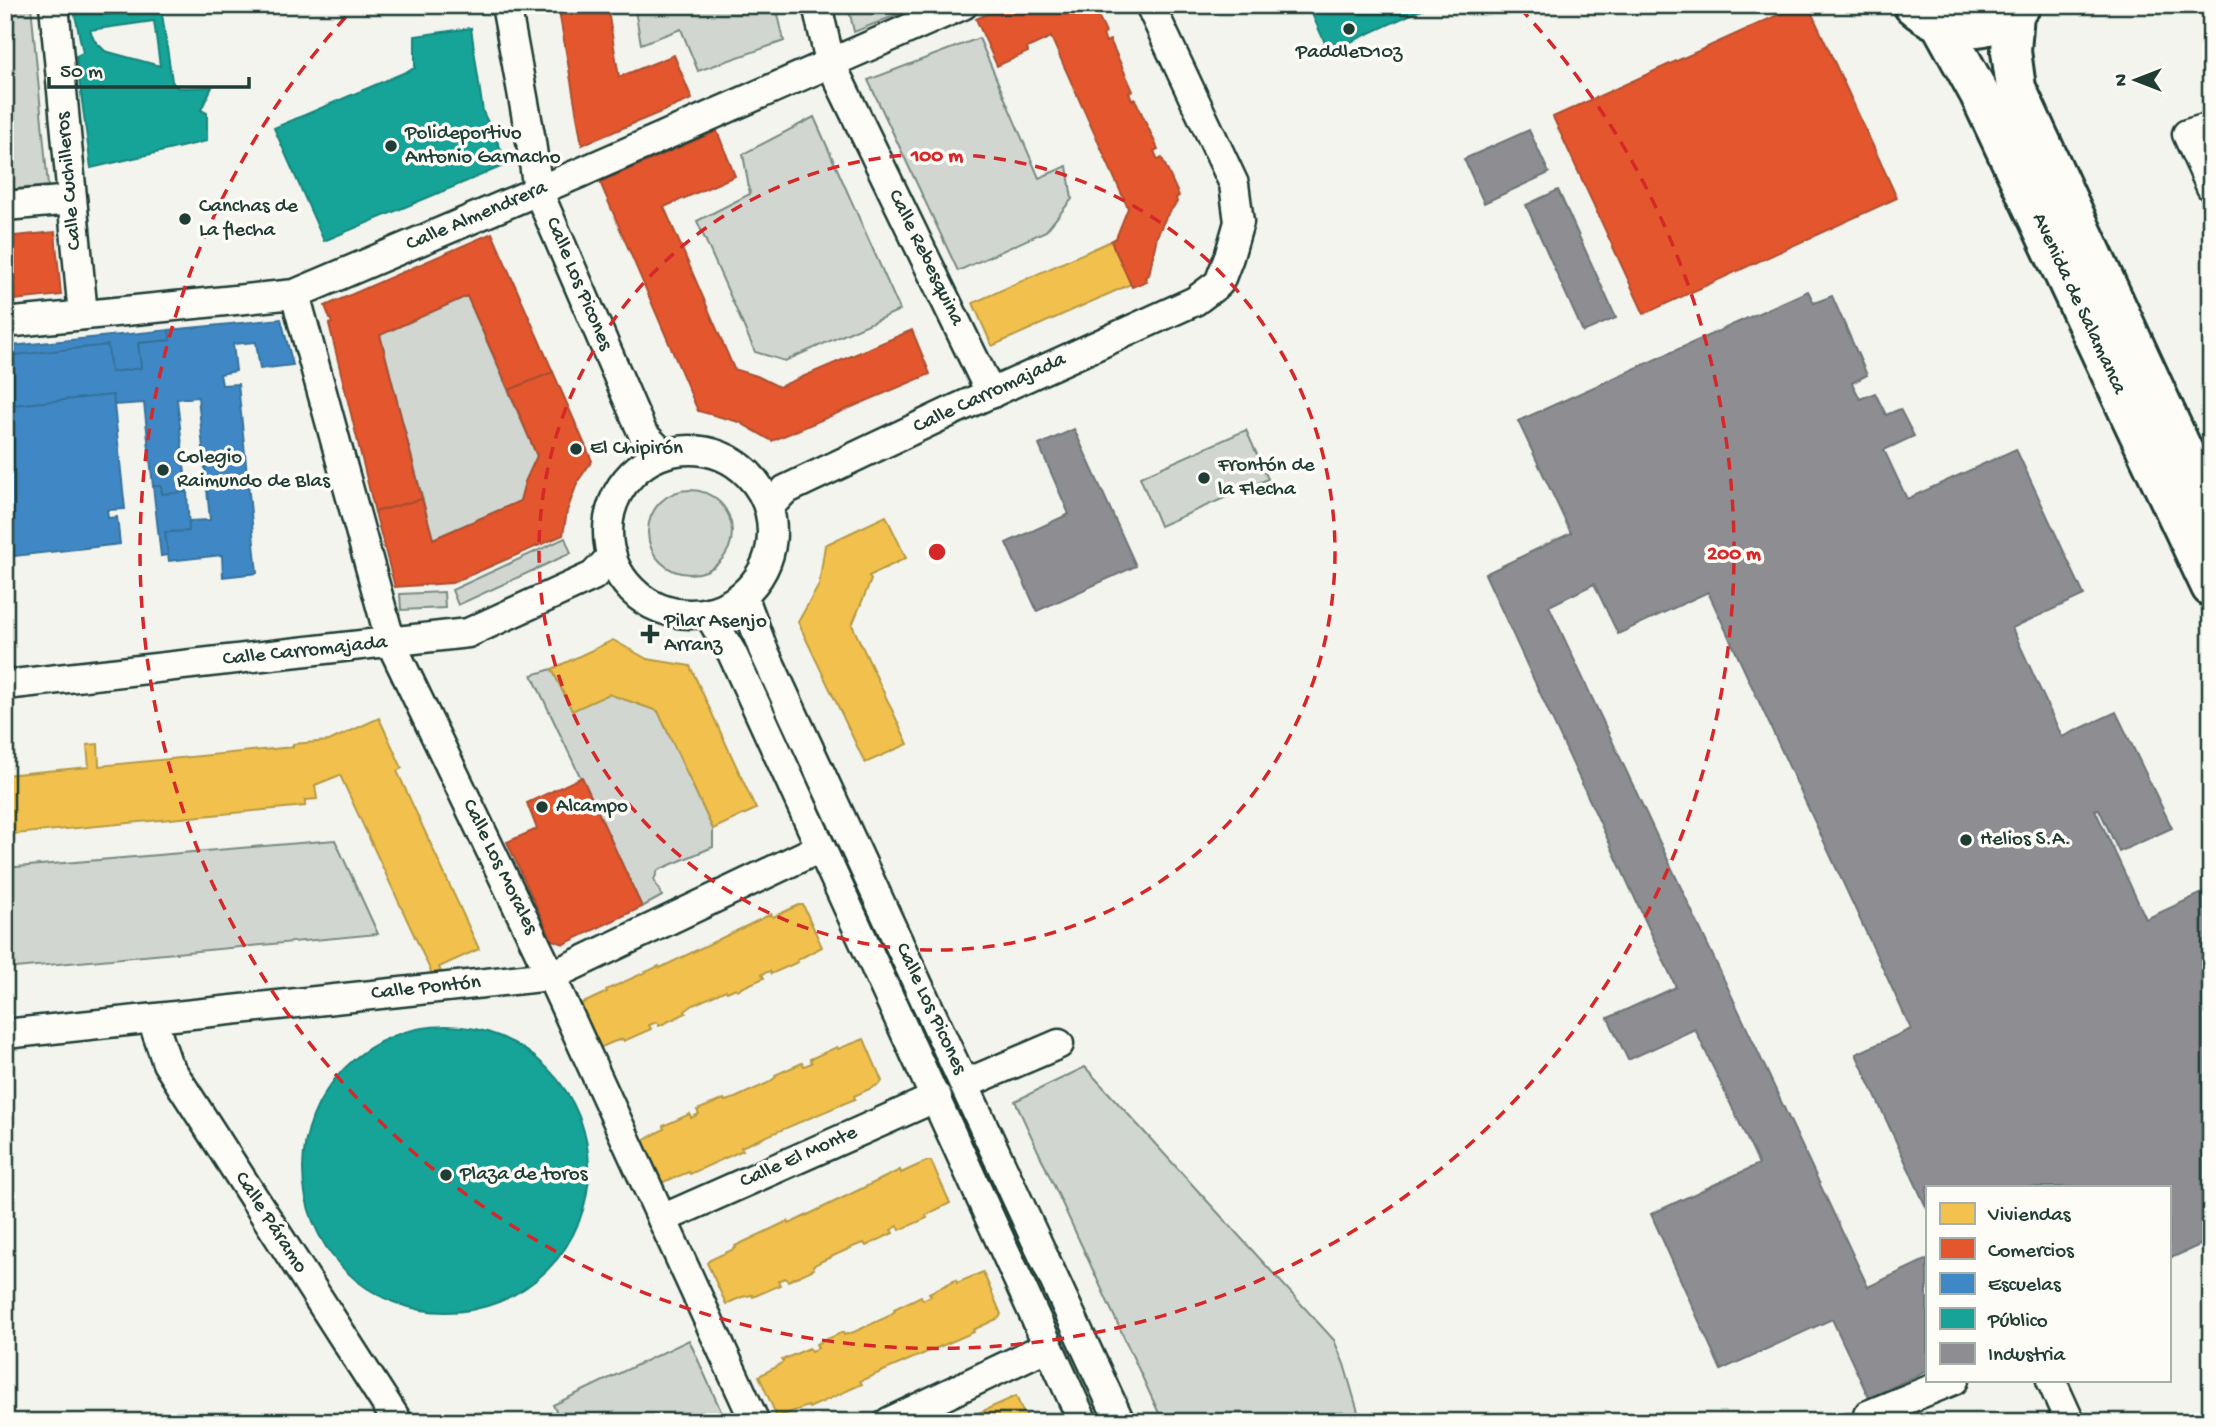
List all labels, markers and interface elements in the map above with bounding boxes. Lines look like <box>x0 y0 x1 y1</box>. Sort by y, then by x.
marker: PaddleD10z <box>1341 21 1357 37</box>
place label: PaddleD10z <box>1295 41 1403 66</box>
scale bar <box>49 46 248 90</box>
north arrow <box>2100 46 2170 116</box>
text: 50 m <box>60 61 103 86</box>
text: N <box>2111 74 2134 86</box>
street label: Calle Cuchilleros <box>51 110 88 251</box>
place label: Polideportivo Antonio Garnacho <box>404 122 561 171</box>
marker: Polideportivo Antonio Garnacho <box>383 138 399 154</box>
text: 100 m <box>910 145 963 170</box>
street label: Calle Almendrera <box>403 176 552 258</box>
street label: Calle Rebesquina <box>881 186 969 331</box>
place label: Canchas de La flecha <box>199 195 299 244</box>
street label: Avenida de Salamanca <box>2025 209 2132 400</box>
marker: Canchas de La flecha <box>177 211 193 227</box>
street label: Calle Los Picones <box>539 214 618 355</box>
street label: Calle Carromajada <box>910 347 1071 440</box>
place label: El Chipirón <box>590 437 683 462</box>
marker: El Chipirón <box>568 441 584 457</box>
place label: Colegio Raimundo de Blas <box>177 446 331 495</box>
place label: Frontón de la Flecha <box>1217 454 1316 503</box>
marker: Colegio Raimundo de Blas <box>155 462 171 478</box>
marker: Frontón de la Flecha <box>1196 470 1212 486</box>
centre of rings <box>925 540 949 564</box>
text: 200 m <box>1707 543 1761 568</box>
place label: Pilar Asenjo Arranz <box>663 610 767 659</box>
marker: Pilar Asenjo Arranz <box>642 626 658 642</box>
street label: Calle Carromajada <box>222 631 390 673</box>
street label: Calle Los Morales <box>456 795 543 940</box>
place label: Alcampo <box>556 795 628 820</box>
marker: Alcampo <box>534 799 550 815</box>
place label: Helios S.A. <box>1980 828 2071 853</box>
marker: Helios S.A. <box>1958 832 1974 848</box>
street label: Calle Los Picones <box>889 939 972 1080</box>
street label: Calle Pontón <box>370 971 482 1007</box>
street label: Calle El Monte <box>737 1121 863 1195</box>
place label: Plaza de toros <box>459 1163 589 1188</box>
street label: Calle Páramo <box>228 1167 312 1279</box>
marker: Plaza de toros <box>438 1167 454 1183</box>
legend <box>1926 1186 2170 1382</box>
text: Viviendas <box>1987 1204 2072 1229</box>
text: Comercios <box>1988 1240 2075 1265</box>
text: Escuelas <box>1988 1274 2062 1299</box>
text: Público <box>1987 1310 2048 1335</box>
text: Industria <box>1988 1344 2066 1369</box>

